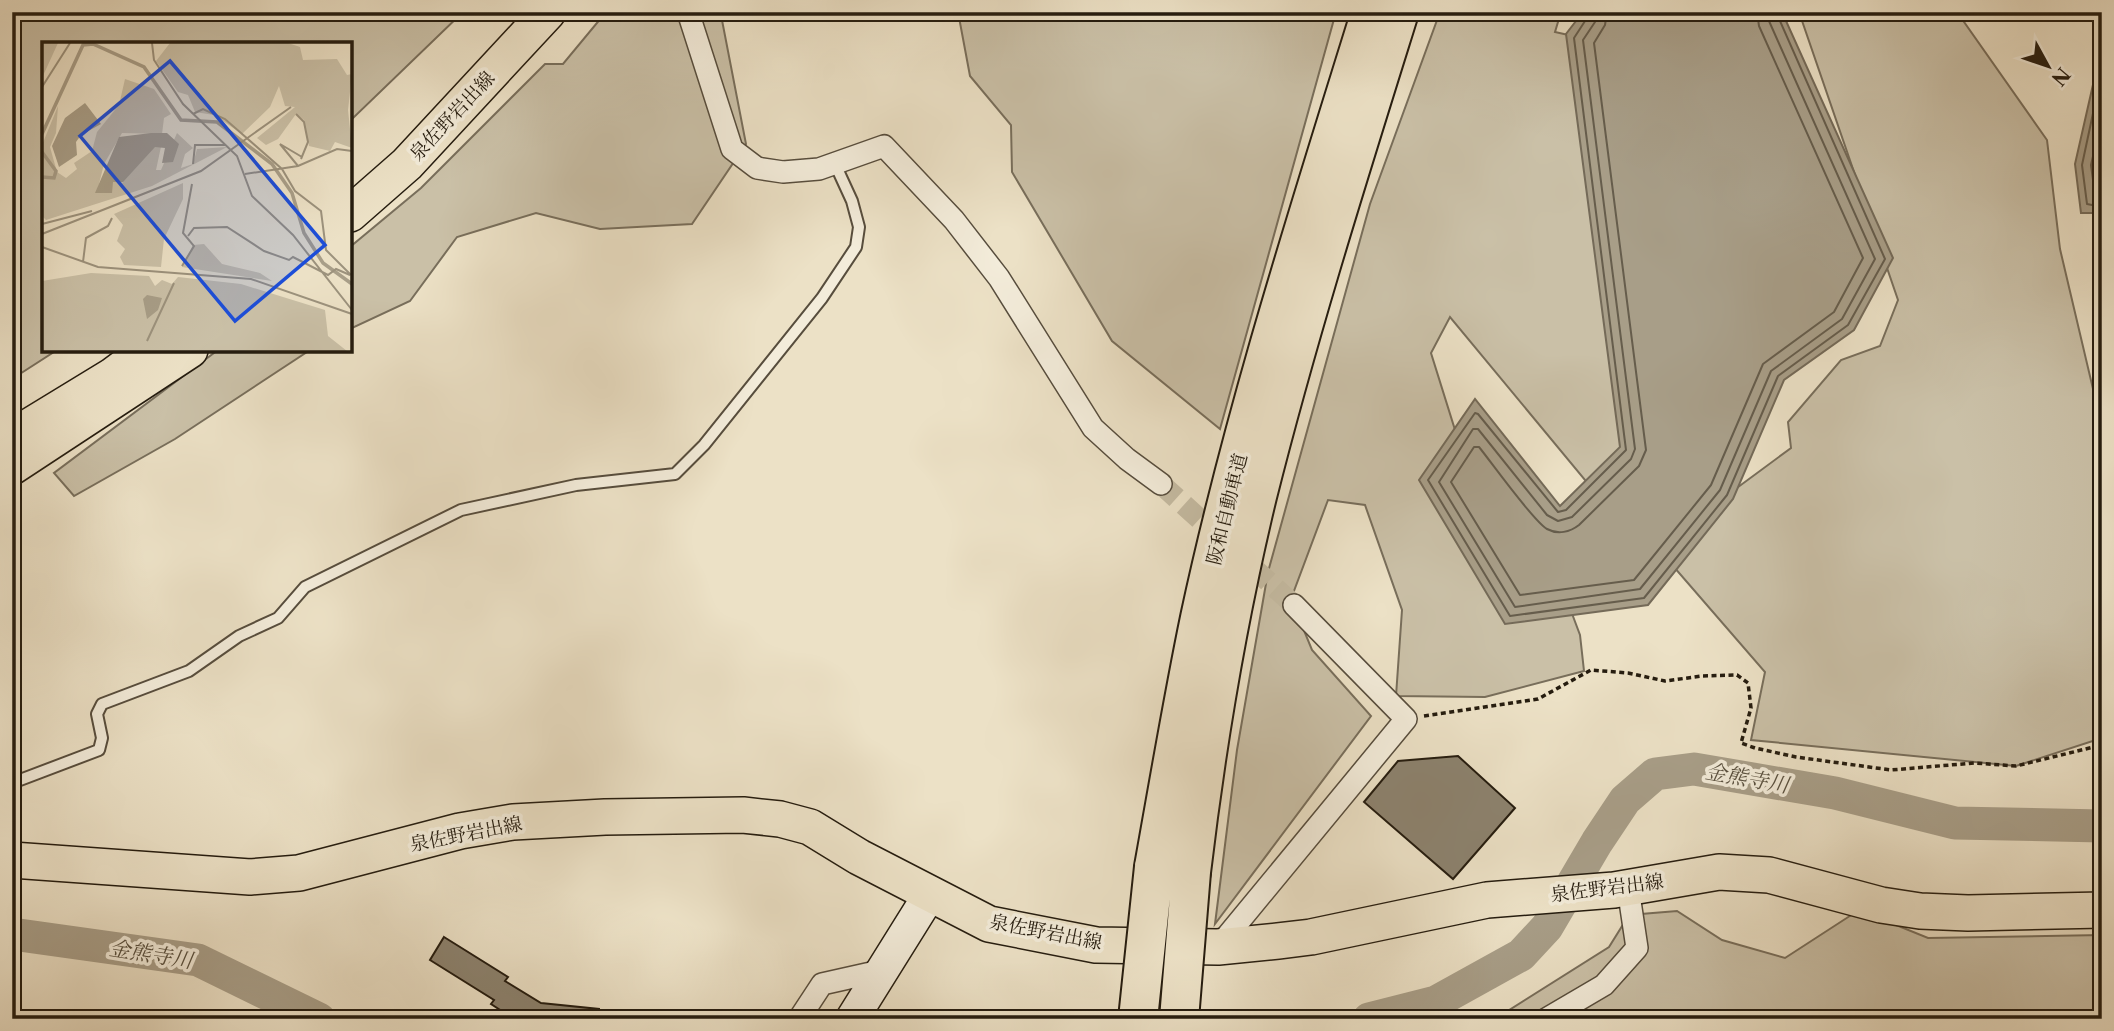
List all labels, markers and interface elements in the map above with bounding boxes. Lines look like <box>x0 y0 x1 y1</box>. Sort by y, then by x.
north arrow <box>2012 32 2082 102</box>
inset map <box>42 42 352 352</box>
text: N <box>2047 63 2075 90</box>
street label: 泉佐野岩出線 <box>405 66 499 166</box>
street label: 阪和自動車道 <box>1202 451 1252 567</box>
water label: 金熊寺川 <box>1703 758 1793 798</box>
street label: 泉佐野岩出線 <box>408 812 524 856</box>
street label: 泉佐野岩出線 <box>1549 870 1665 906</box>
street label: 泉佐野岩出線 <box>988 910 1104 954</box>
water label: 金熊寺川 <box>108 935 196 973</box>

